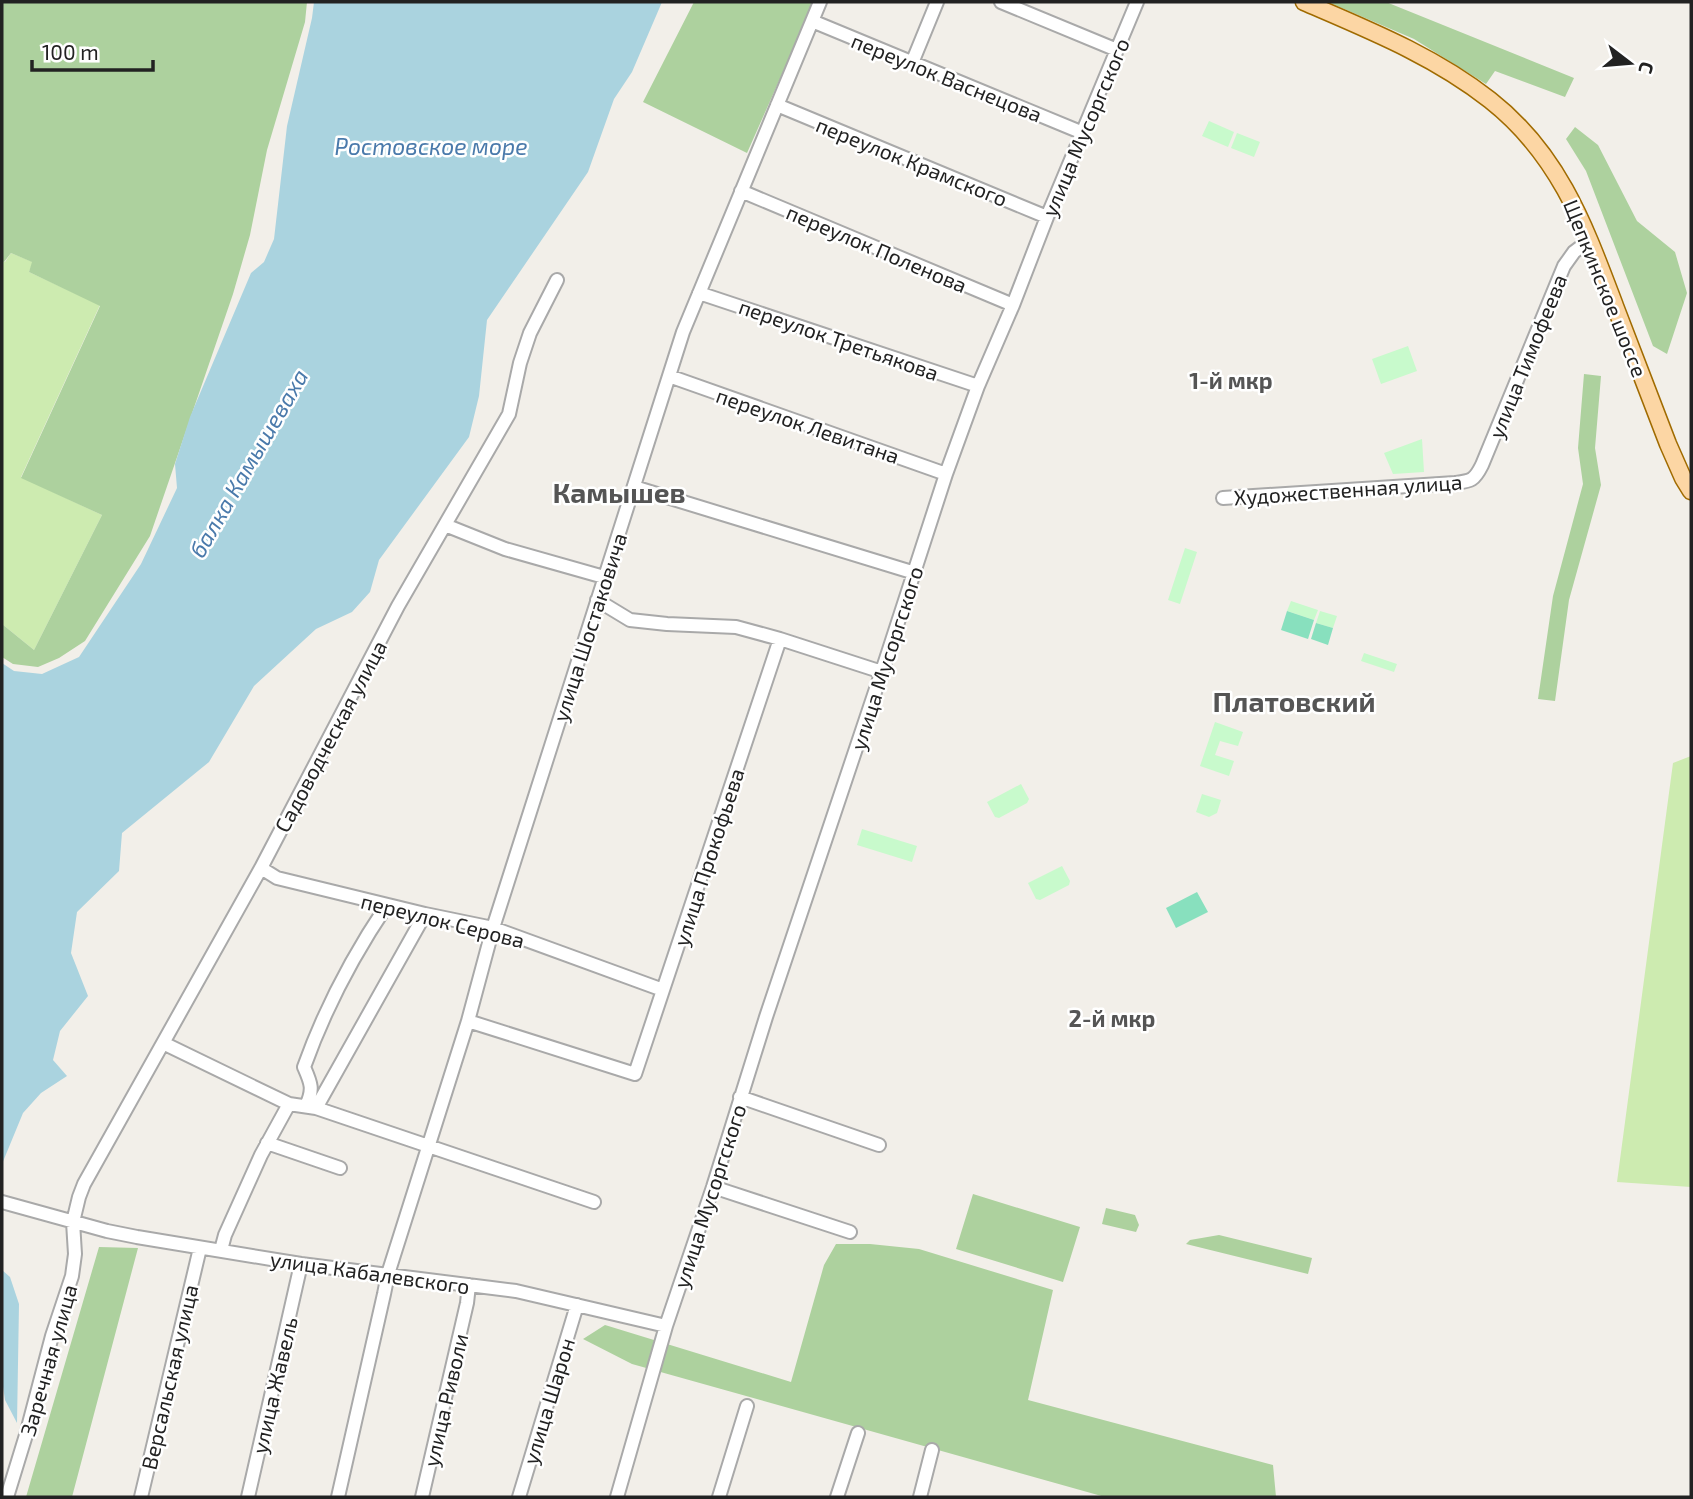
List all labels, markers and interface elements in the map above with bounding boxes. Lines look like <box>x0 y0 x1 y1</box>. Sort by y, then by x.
street label: переулок Васнецова <box>848 27 1046 128</box>
scale bar <box>32 28 152 72</box>
north arrow <box>1595 28 1665 98</box>
street label: улица Мусоргского <box>1036 34 1135 221</box>
text: 100 m <box>42 39 99 64</box>
text: С <box>1634 59 1659 76</box>
street label: переулок Крамского <box>812 111 1011 212</box>
water label: Ростовское море <box>334 132 528 160</box>
street label: Щепкинское шоссе <box>1559 196 1653 380</box>
street label: переулок Поленова <box>783 199 971 298</box>
street label: улица Тимофеева <box>1483 270 1572 442</box>
street label: переулок Третьякова <box>736 293 942 386</box>
water label: балка Камышеваха <box>183 364 313 562</box>
district label: 1-й мкр <box>1189 366 1273 394</box>
street label: переулок Левитана <box>713 382 903 469</box>
street label: Художественная улица <box>1233 469 1463 510</box>
district label: Камышев <box>552 475 686 509</box>
street label: улица Шостаковича <box>547 529 632 725</box>
street label: улица Мусоргского <box>844 563 928 753</box>
street label: Садоводческая улица <box>269 636 392 837</box>
district label: Платовский <box>1212 684 1376 718</box>
street label: улица Прокофьева <box>667 765 749 949</box>
street label: переулок Серова <box>358 888 527 953</box>
district label: 2-й мкр <box>1069 1004 1155 1032</box>
street label: улица Мусоргского <box>667 1101 751 1291</box>
street label: улица Кабалевского <box>269 1246 471 1299</box>
street label: Заречная улица <box>14 1281 83 1439</box>
street label: Версальская улица <box>136 1282 203 1472</box>
street label: улица Жавель <box>246 1314 303 1456</box>
street label: улица Риволи <box>418 1331 473 1469</box>
street label: улица Шарон <box>517 1335 580 1468</box>

